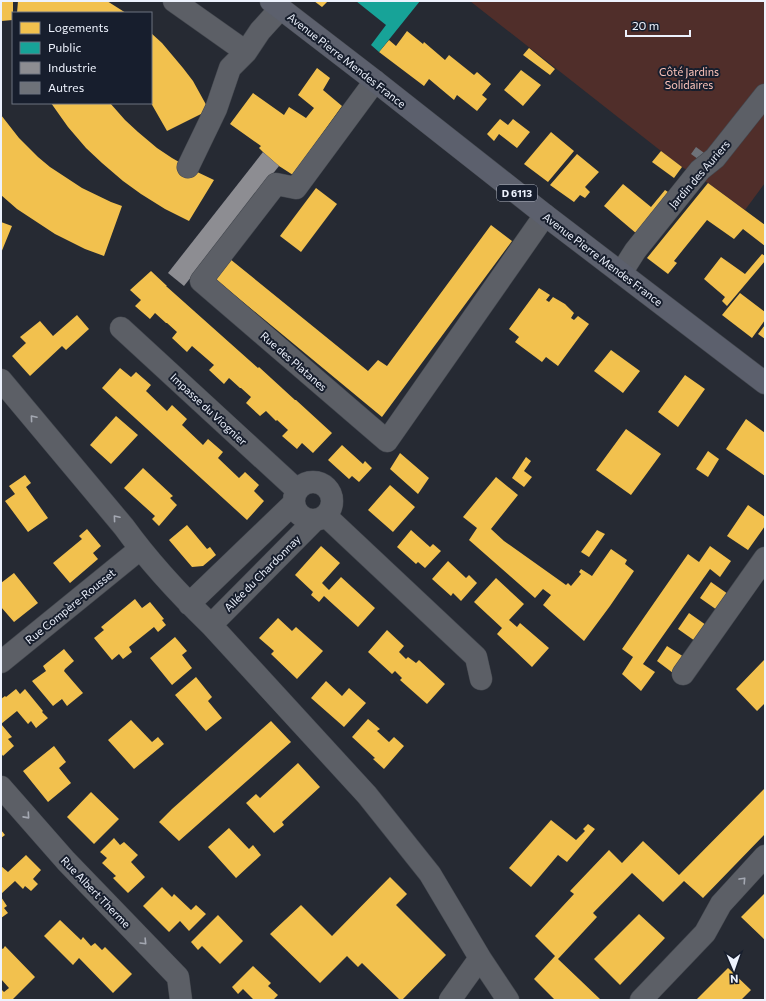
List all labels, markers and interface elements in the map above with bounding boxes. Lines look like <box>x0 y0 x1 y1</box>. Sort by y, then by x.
street label: Avenue Pierre Mendes France <box>285 10 409 110</box>
legend <box>12 12 152 104</box>
scale bar <box>626 12 690 38</box>
text: 20 m <box>632 18 659 32</box>
text: Logements <box>48 20 109 34</box>
text: Public <box>48 40 81 54</box>
text: Industrie <box>48 60 96 74</box>
park label: Côté Jardins Solidaires <box>659 65 719 91</box>
text: Autres <box>48 80 84 94</box>
street label: Jardin des Auriers <box>666 137 733 211</box>
road number: D 6113 <box>497 185 537 201</box>
street label: Avenue Pierre Mendes France <box>541 210 666 308</box>
street label: Rue des Platanes <box>258 329 330 393</box>
street label: Impasse du Viognier <box>168 370 250 448</box>
one-way arrow <box>31 416 38 423</box>
one-way arrow <box>114 515 121 523</box>
street label: Allée du Chardonnay <box>221 532 303 614</box>
street label: Rue Compère-Rousset <box>22 565 118 646</box>
one-way arrow <box>22 812 29 819</box>
street label: Rue Albert Therme <box>59 854 133 930</box>
one-way arrow <box>738 877 745 885</box>
one-way arrow <box>140 937 147 945</box>
north arrow <box>714 949 754 989</box>
text: N <box>730 973 739 986</box>

